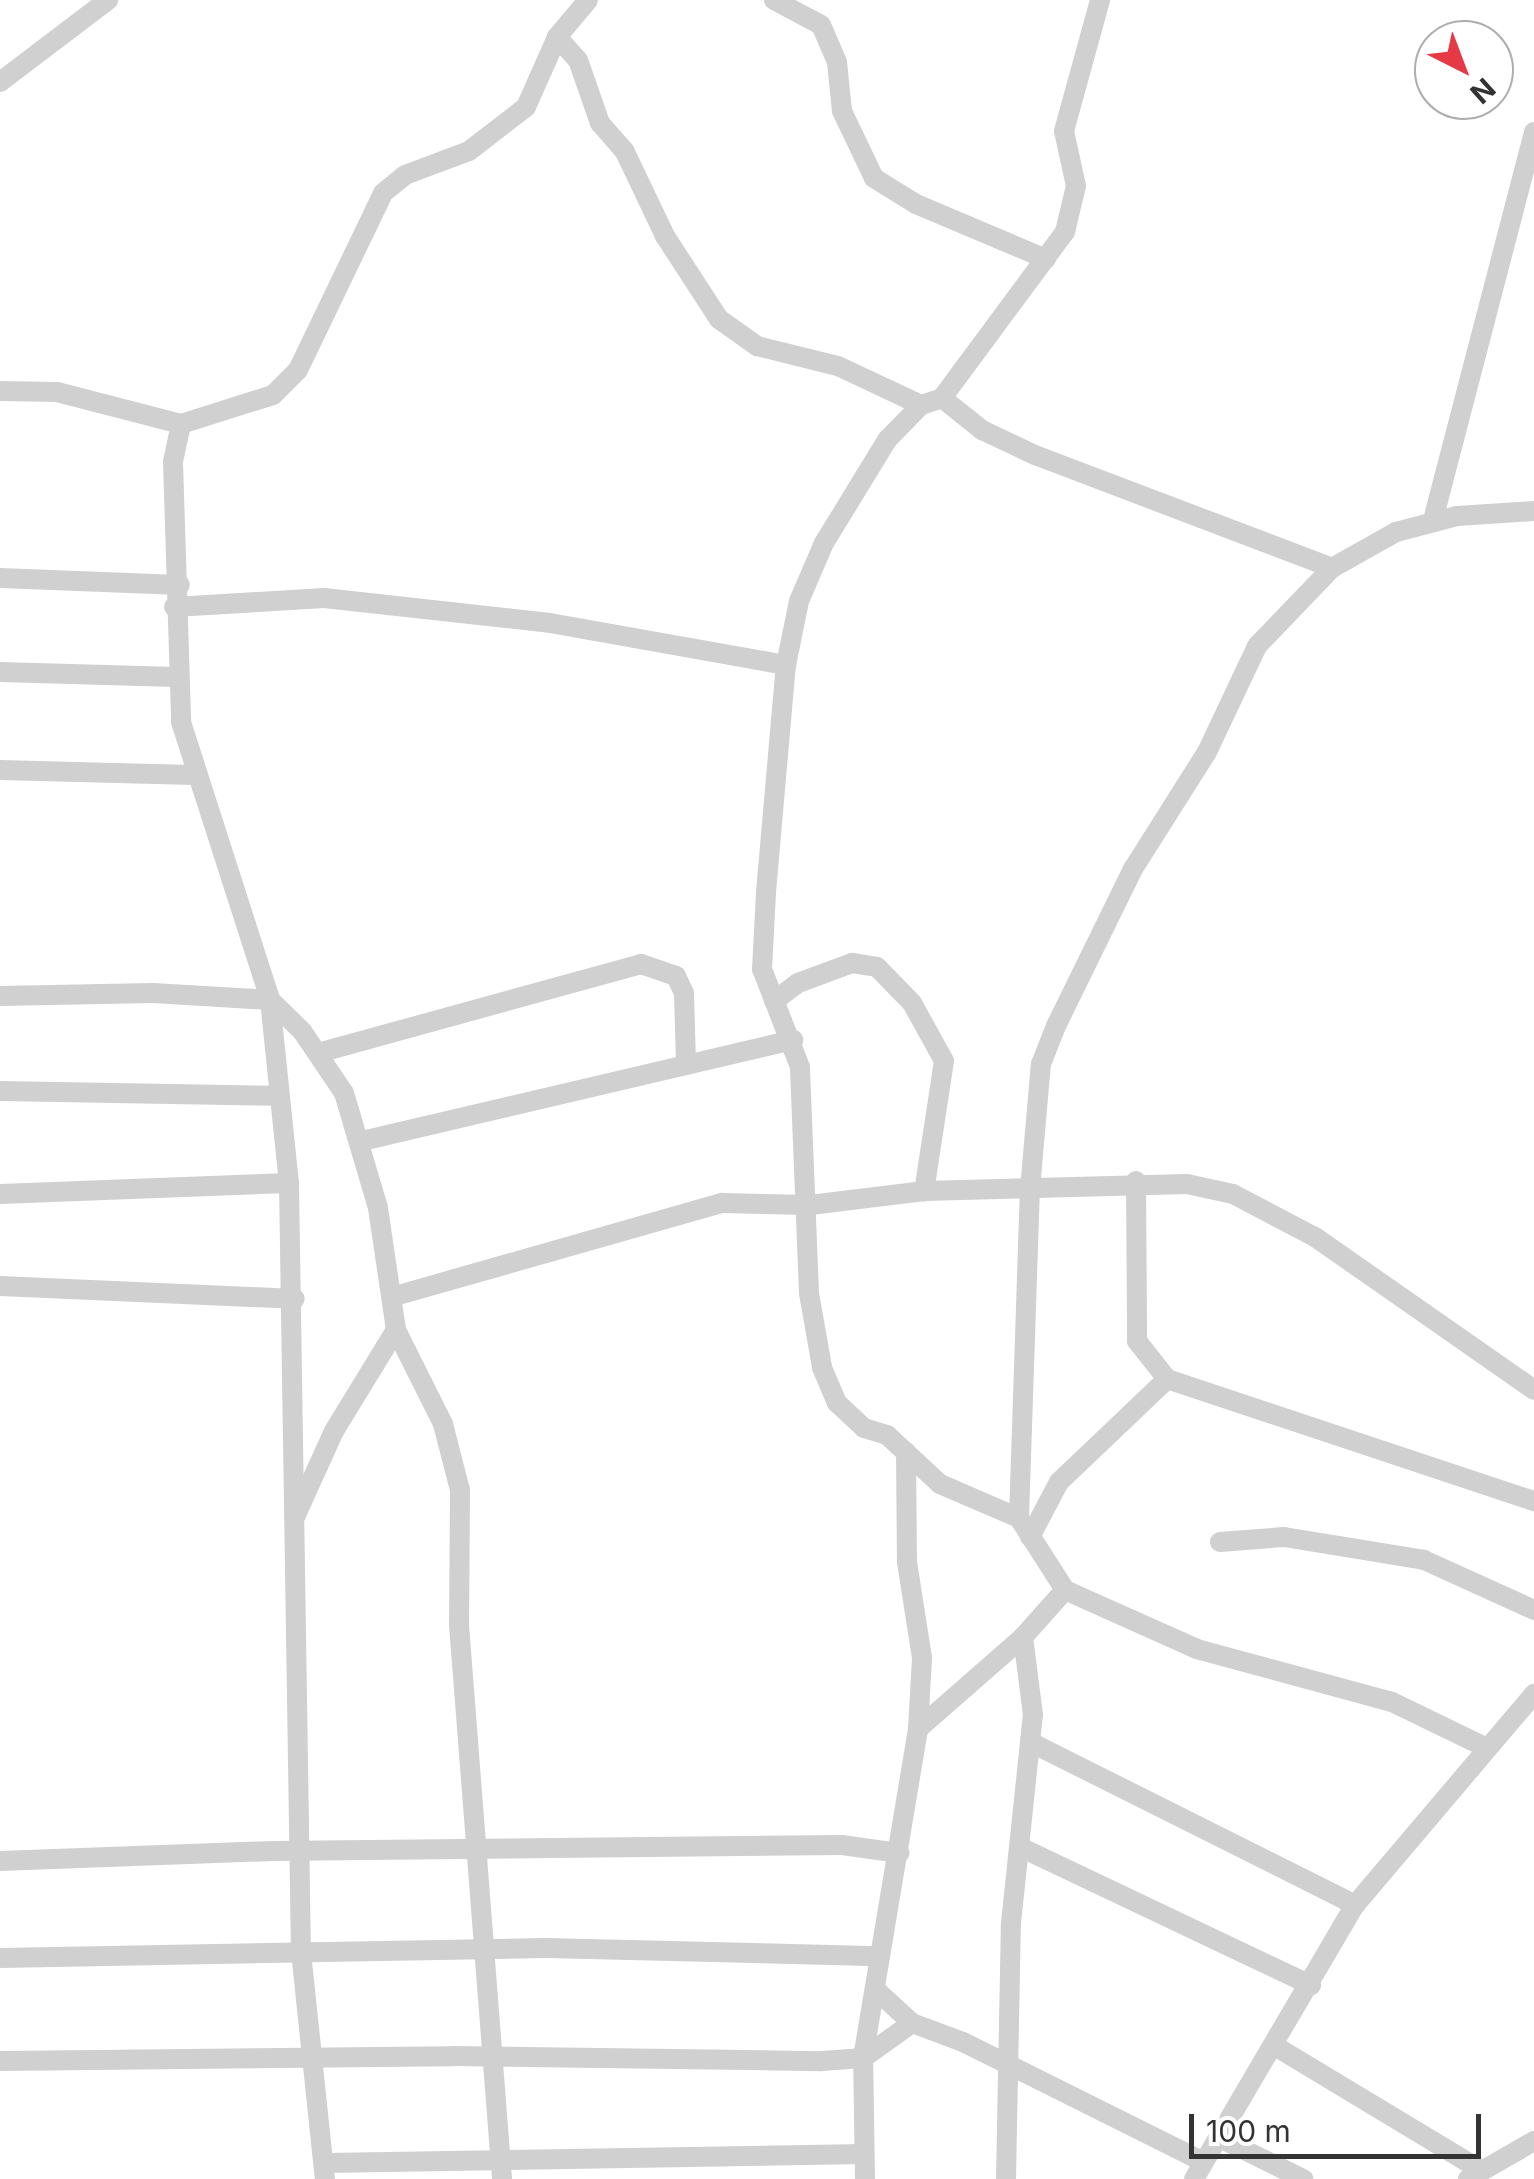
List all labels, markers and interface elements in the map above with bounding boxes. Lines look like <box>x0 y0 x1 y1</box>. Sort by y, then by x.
north arrow <box>1414 20 1514 120</box>
text: N <box>1463 71 1502 111</box>
scale bar <box>1194 2094 1486 2156</box>
text: 100 m <box>1206 2113 1291 2149</box>

